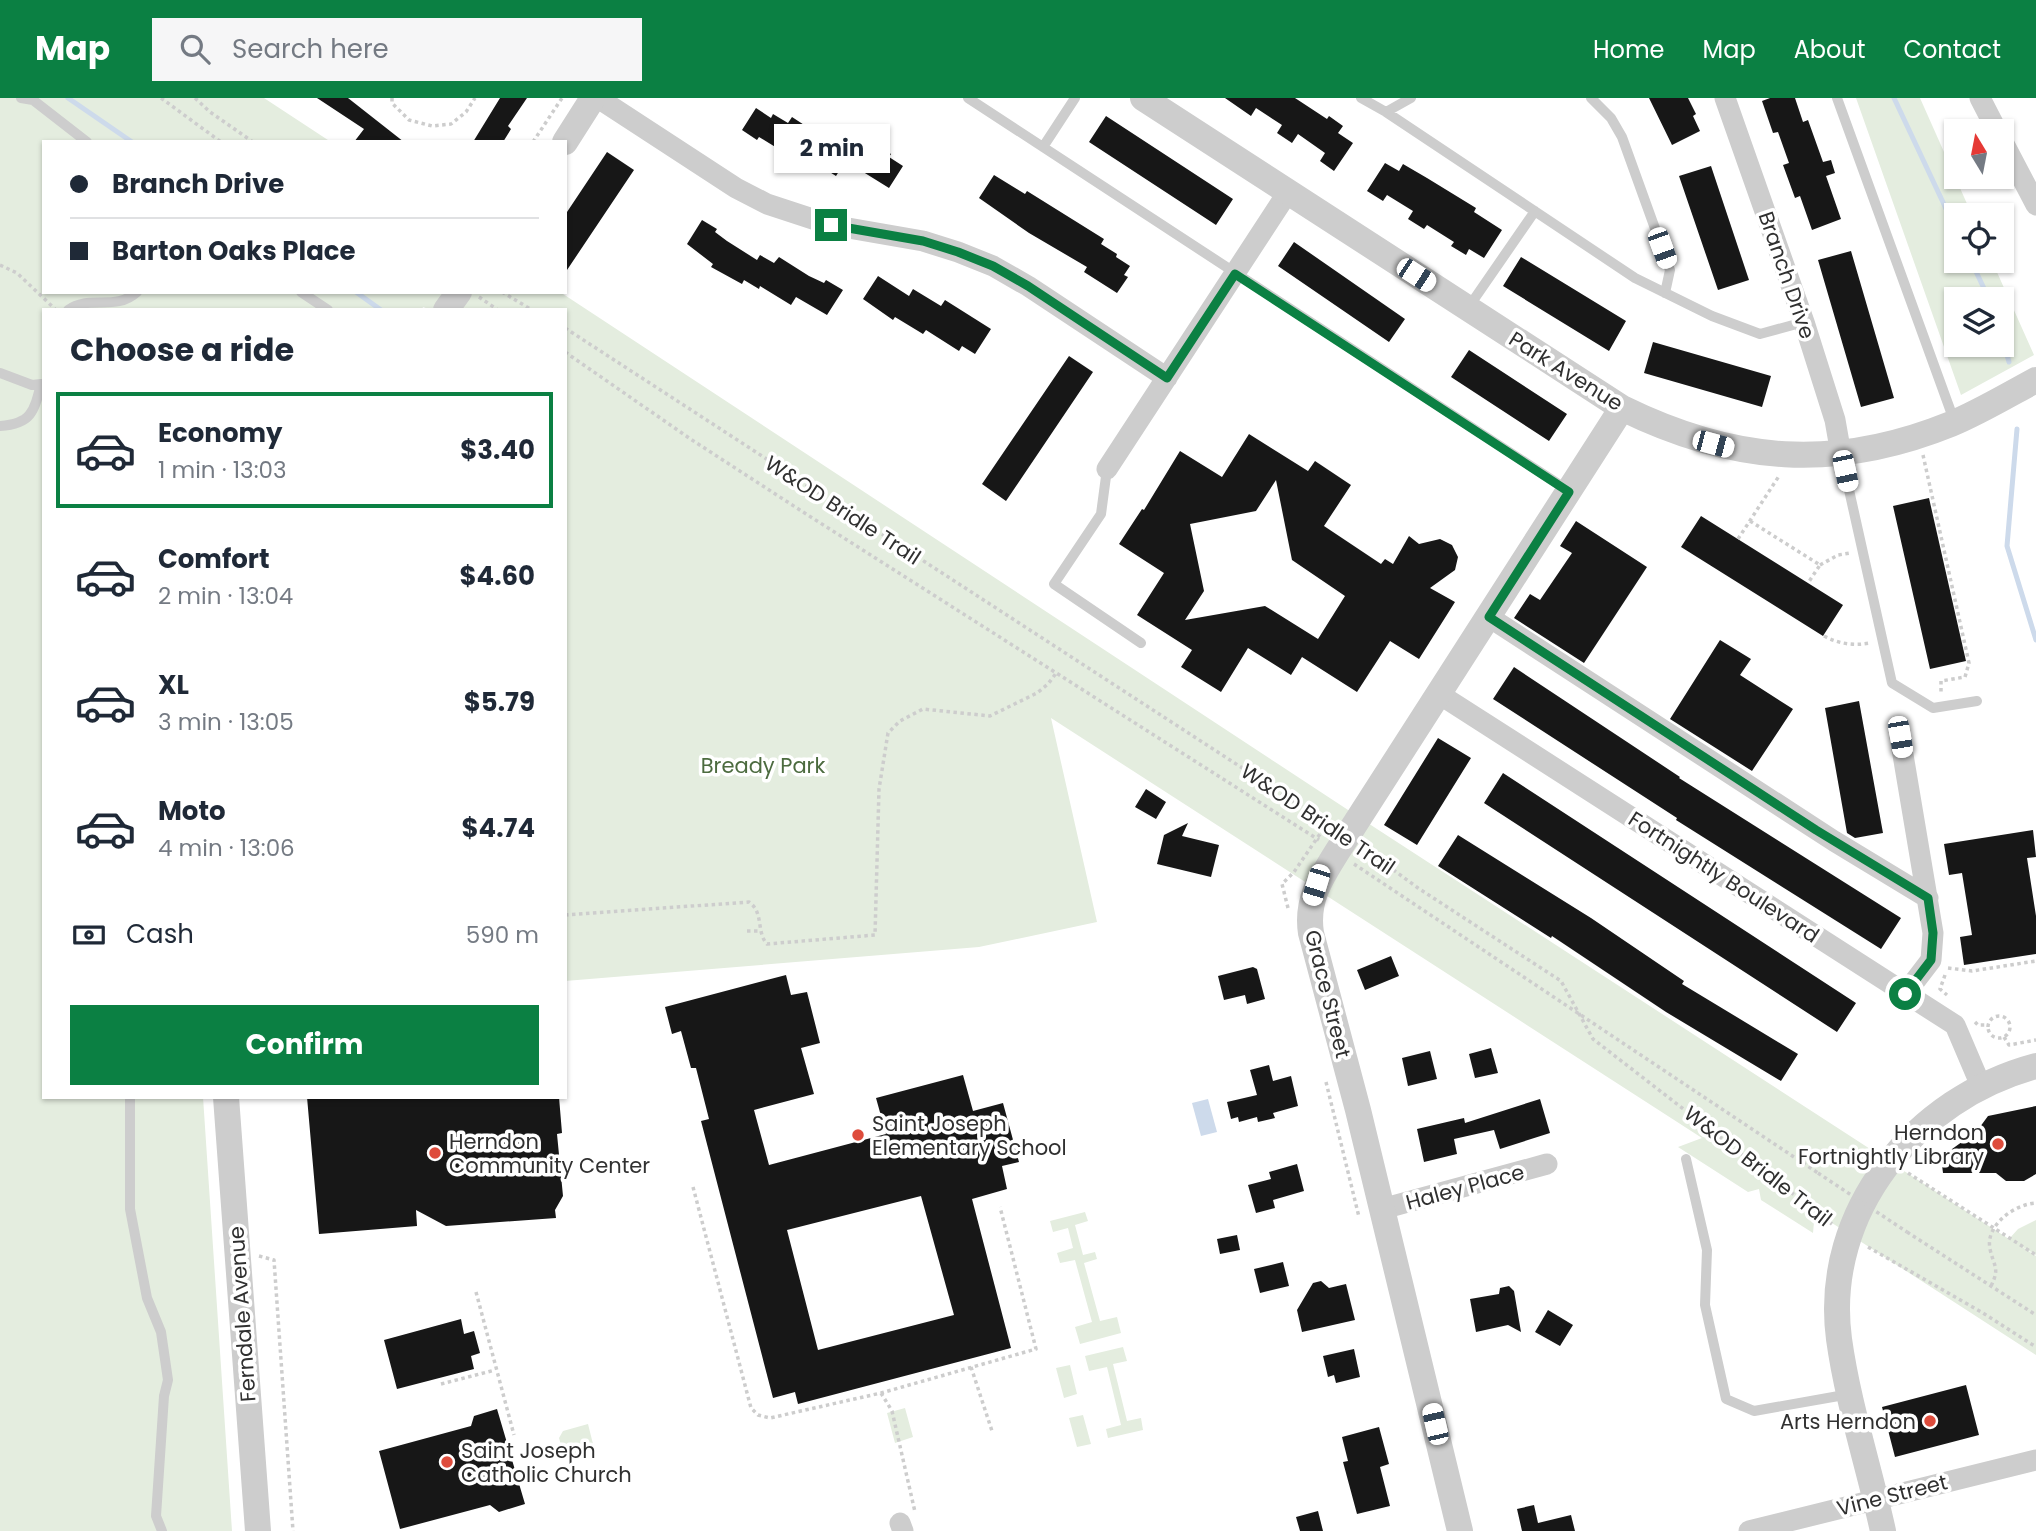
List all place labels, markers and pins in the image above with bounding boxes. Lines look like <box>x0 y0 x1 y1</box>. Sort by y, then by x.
place label: Saint Joseph Elementary School <box>872 1109 1067 1162</box>
place label: Herndon Fortnightly Library <box>1798 1118 1984 1171</box>
place label: Herndon Community Center <box>449 1127 650 1180</box>
marker: Saint Joseph Elementary School <box>850 1127 866 1143</box>
marker: Herndon Fortnightly Library <box>1990 1136 2006 1152</box>
marker: Herndon Community Center <box>427 1145 443 1161</box>
place label: Arts Herndon <box>1780 1407 1916 1436</box>
marker: Arts Herndon <box>1922 1413 1938 1429</box>
place label: Saint Joseph Catholic Church <box>461 1436 632 1489</box>
marker: Saint Joseph Catholic Church <box>439 1454 455 1470</box>

